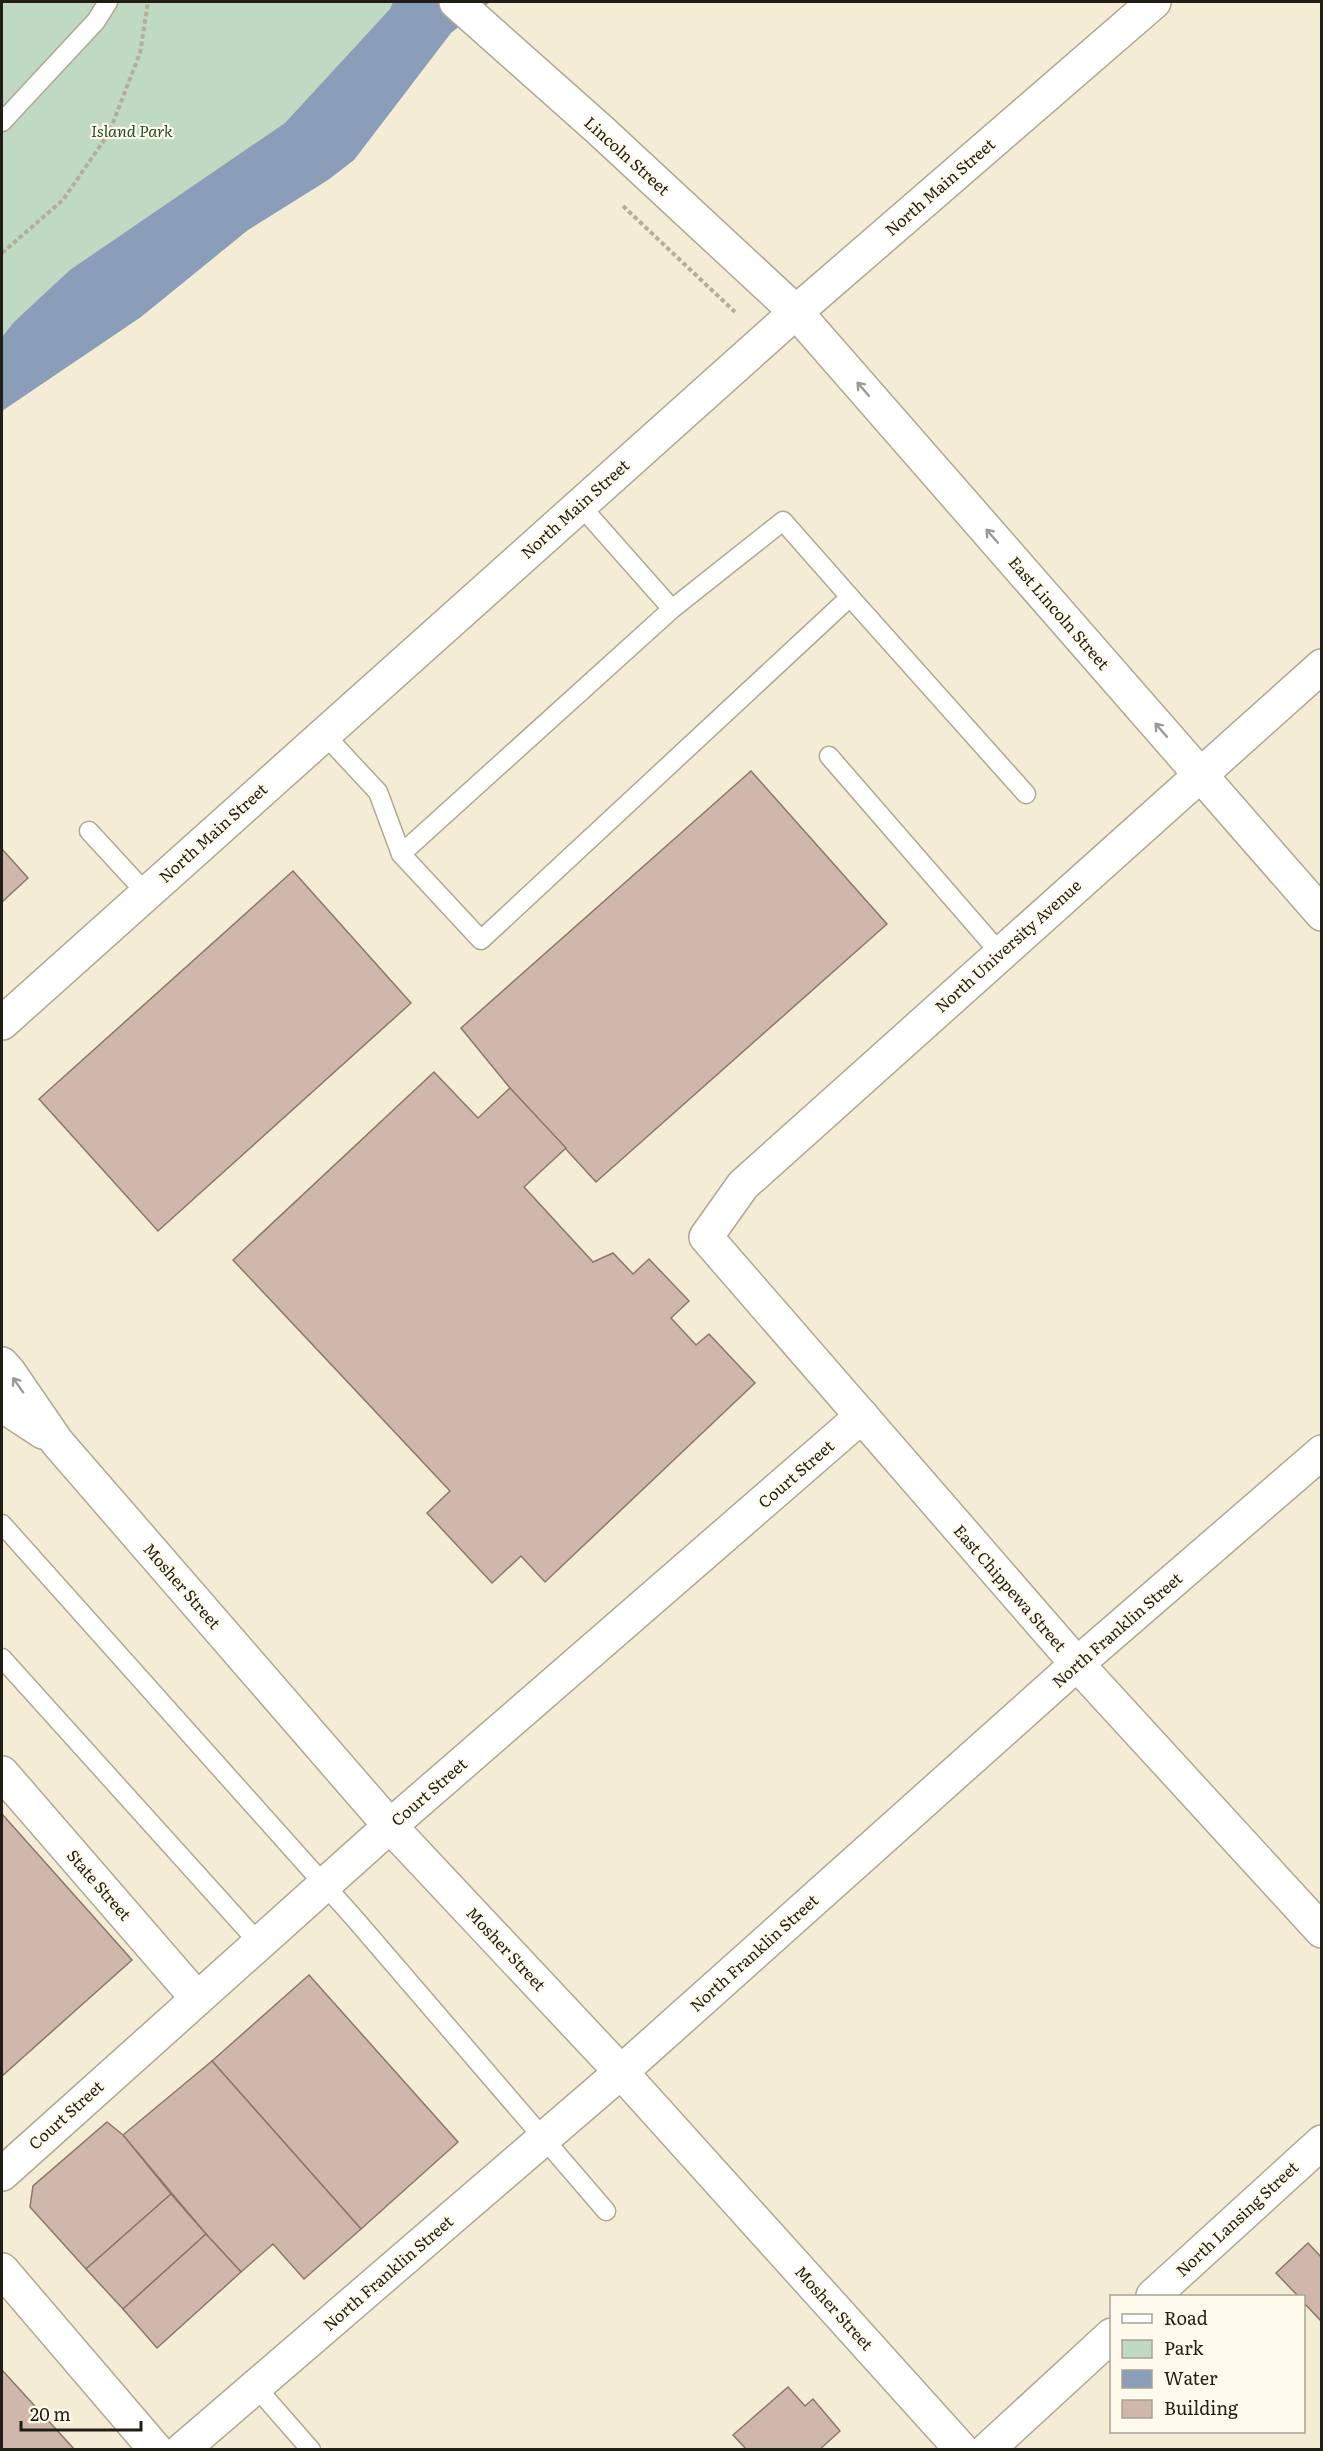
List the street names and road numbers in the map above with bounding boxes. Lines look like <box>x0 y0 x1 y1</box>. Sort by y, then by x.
street label: Lincoln Street <box>580 110 676 201</box>
street label: North Main Street <box>879 131 1000 241</box>
street label: North Main Street <box>515 453 634 564</box>
street label: East Lincoln Street <box>1004 550 1116 675</box>
street label: North Main Street <box>153 777 272 888</box>
street label: North University Avenue <box>929 873 1086 1018</box>
street label: Court Street <box>752 1433 839 1513</box>
street label: East Chippewa Street <box>949 1519 1073 1656</box>
street label: Mosher Street <box>139 1537 227 1634</box>
street label: North Franklin Street <box>1046 1565 1187 1693</box>
street label: Court Street <box>385 1751 472 1831</box>
street label: State Street <box>62 1843 138 1926</box>
street label: North Franklin Street <box>684 1888 823 2017</box>
street label: Mosher Street <box>461 1901 552 1996</box>
street label: Court Street <box>23 2074 109 2155</box>
street label: North Lansing Street <box>1170 2155 1303 2282</box>
street label: North Franklin Street <box>317 2208 458 2336</box>
street label: Mosher Street <box>790 2259 880 2356</box>

